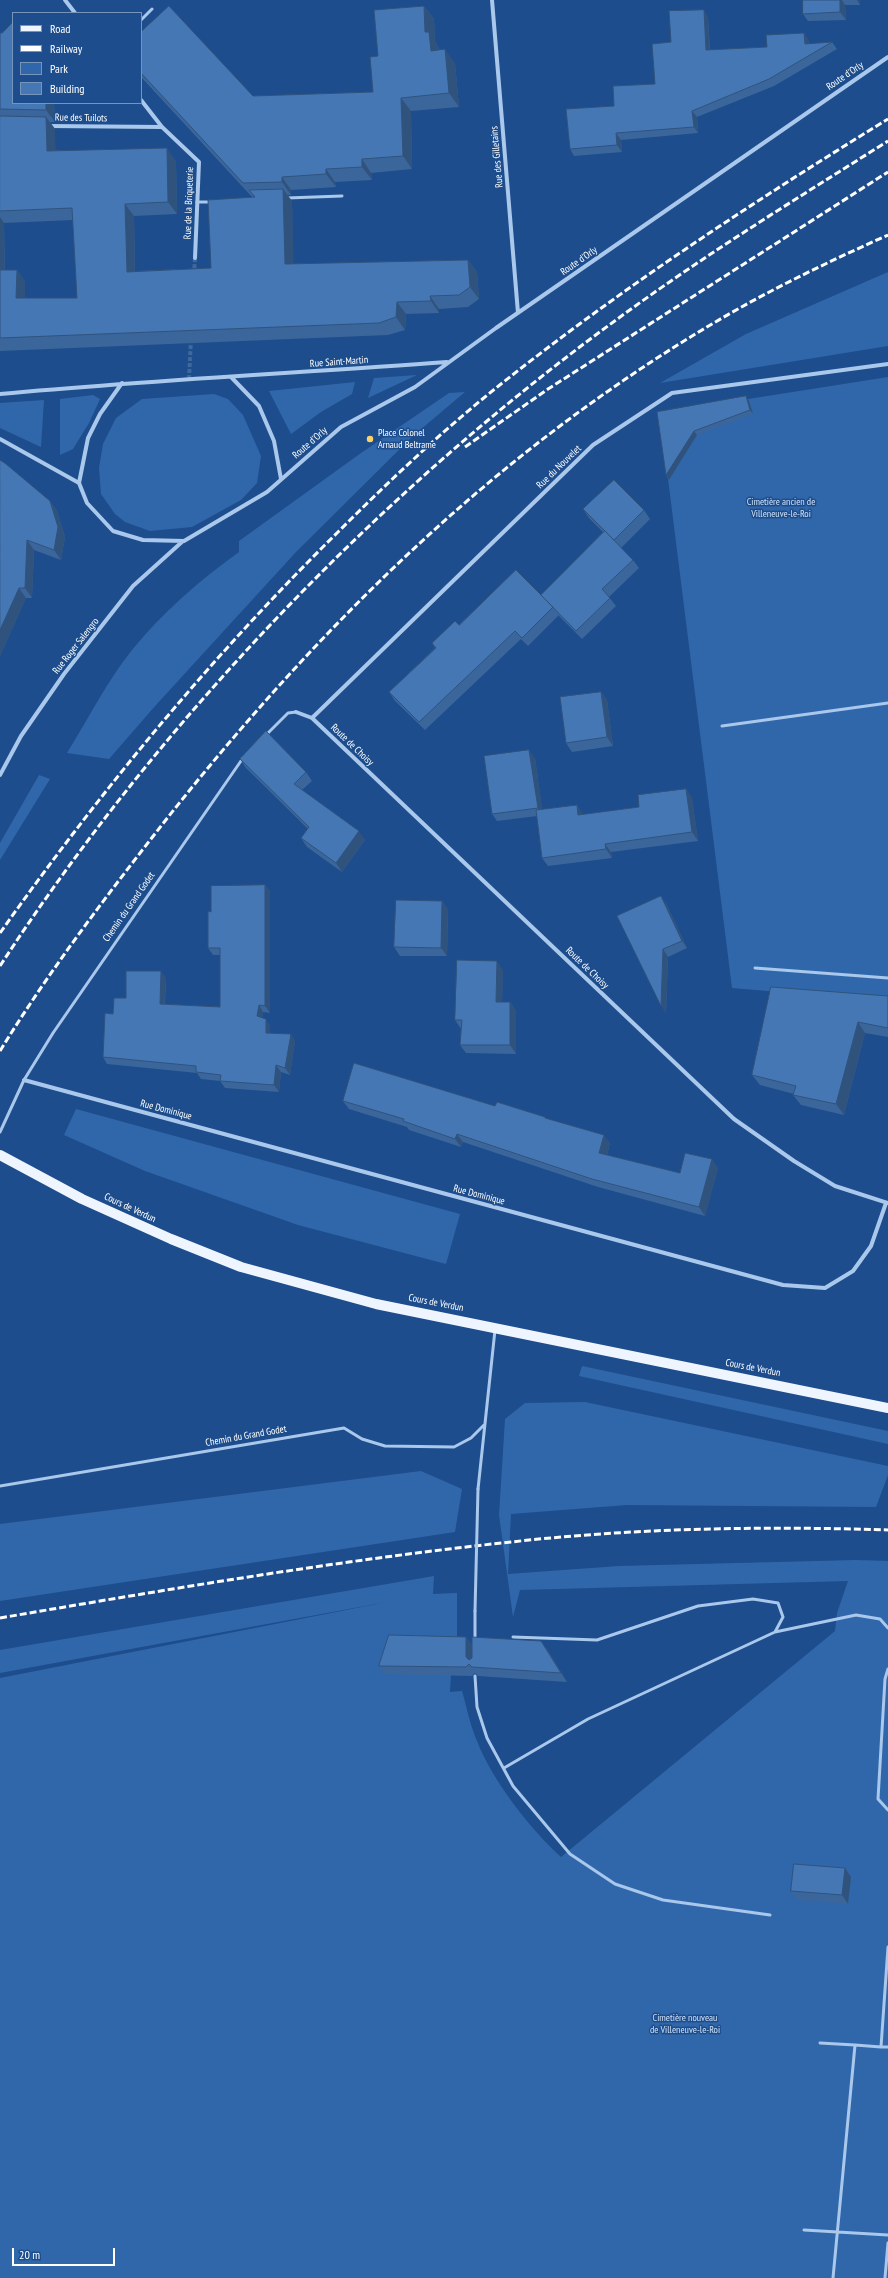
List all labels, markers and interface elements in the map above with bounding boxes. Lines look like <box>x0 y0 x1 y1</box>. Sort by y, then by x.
legend <box>12 12 142 104</box>
text: Road <box>50 21 70 36</box>
text: Railway <box>50 41 82 56</box>
street label: Route d'Orly <box>824 59 866 93</box>
text: Park <box>50 61 68 76</box>
text: Building <box>50 81 85 96</box>
street label: Rue des Tuilots <box>55 112 107 124</box>
street label: Rue des Gilletains <box>488 126 506 188</box>
street label: Rue de la Briqueterie <box>182 166 196 240</box>
street label: Route d'Orly <box>558 244 600 278</box>
street label: Rue Saint-Martin <box>309 354 369 370</box>
street label: Route d'Orly <box>290 425 330 461</box>
place label: Place Colonel Arnaud Beltrame <box>378 427 436 450</box>
marker: Place Colonel Arnaud Beltrame <box>365 434 375 444</box>
street label: Rue du Nouvelet <box>534 443 584 491</box>
park label: Cimetière ancien de Villeneuve-le-Roi <box>747 496 815 520</box>
street label: Rue Roger Salengro <box>50 616 102 676</box>
street label: Route de Choisy <box>328 722 376 768</box>
street label: Chemin du Grand Godet <box>101 870 157 944</box>
street label: Route de Choisy <box>563 945 611 991</box>
street label: Rue Dominique <box>139 1097 193 1123</box>
street label: Rue Dominique <box>452 1182 506 1208</box>
street label: Cours de Verdun <box>102 1191 158 1225</box>
street label: Cours de Verdun <box>407 1292 465 1314</box>
street label: Cours de Verdun <box>724 1357 782 1379</box>
street label: Chemin du Grand Godet <box>205 1423 287 1449</box>
park label: Cimetière nouveau de Villeneuve-le-Roi <box>650 2012 720 2036</box>
scale bar <box>14 2240 117 2266</box>
text: 20 m <box>19 2247 40 2262</box>

